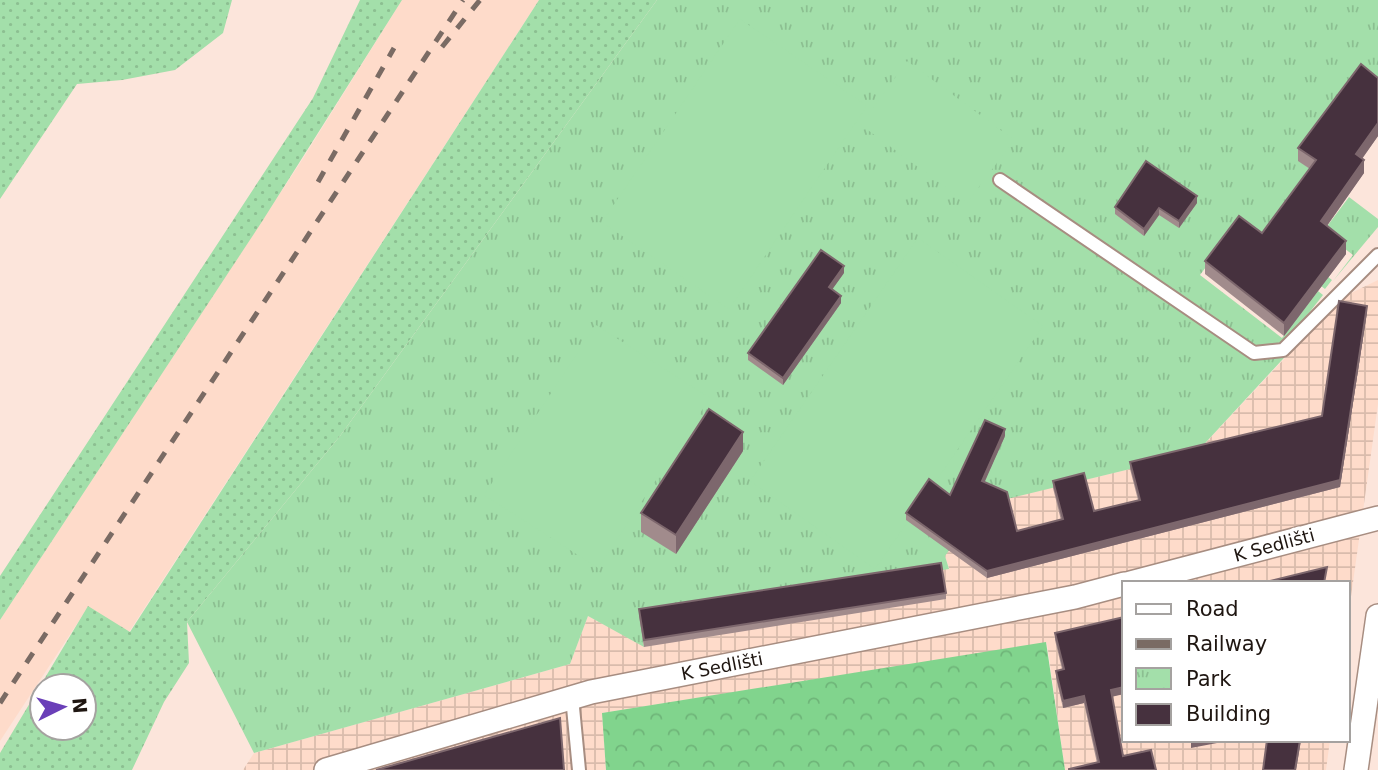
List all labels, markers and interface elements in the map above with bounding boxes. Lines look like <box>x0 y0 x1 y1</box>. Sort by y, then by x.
street label: K Sedlišti <box>1231 524 1317 566</box>
legend <box>1122 581 1350 742</box>
text: Road <box>1186 597 1239 621</box>
text: Railway <box>1186 632 1267 656</box>
street label: K Sedlišti <box>679 648 765 684</box>
text: Park <box>1186 667 1232 691</box>
north arrow <box>28 672 98 742</box>
text: N <box>68 697 92 714</box>
text: Building <box>1186 702 1271 726</box>

